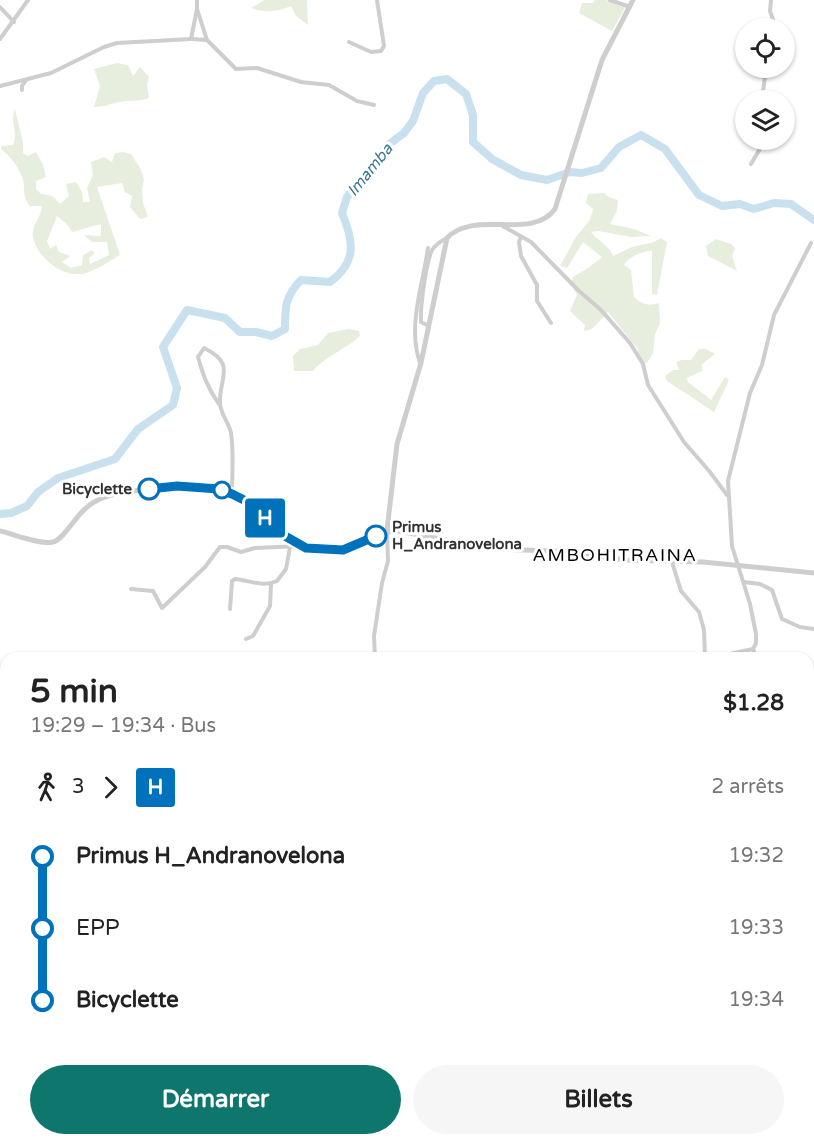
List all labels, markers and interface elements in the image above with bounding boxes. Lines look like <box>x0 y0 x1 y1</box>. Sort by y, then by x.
map controls <box>735 18 795 150</box>
button: locate <box>735 18 795 78</box>
button: layers <box>735 90 795 150</box>
water label: Imamba <box>343 139 398 200</box>
marker: Bicyclette <box>138 478 160 500</box>
place label: Bicyclette <box>62 480 132 499</box>
unlabelled marker <box>213 481 231 499</box>
line badge: H <box>246 498 284 538</box>
text: H <box>257 506 273 531</box>
place label: Primus H_Andranovelona <box>392 518 522 553</box>
marker: Primus H_Andranovelona <box>365 525 387 547</box>
district label: AMBOHITRAINA <box>533 544 697 566</box>
text: 5 min <box>30 672 118 711</box>
text: $1.28 <box>723 690 784 716</box>
text: 19:29 – 19:34 · Bus <box>30 714 216 738</box>
icon: walk <box>30 771 63 804</box>
icon: forward <box>94 771 127 804</box>
text: 3 <box>72 775 85 799</box>
text: H <box>148 775 163 800</box>
text: 2 arrêts <box>711 775 784 799</box>
text: Primus H_Andranovelona <box>76 843 345 869</box>
text: 19:32 <box>729 844 784 868</box>
text: EPP <box>76 915 120 941</box>
text: 19:33 <box>729 916 784 940</box>
text: Bicyclette <box>76 987 179 1013</box>
text: 19:34 <box>729 988 784 1012</box>
button: Démarrer <box>30 1065 401 1134</box>
button: Billets <box>413 1065 784 1134</box>

